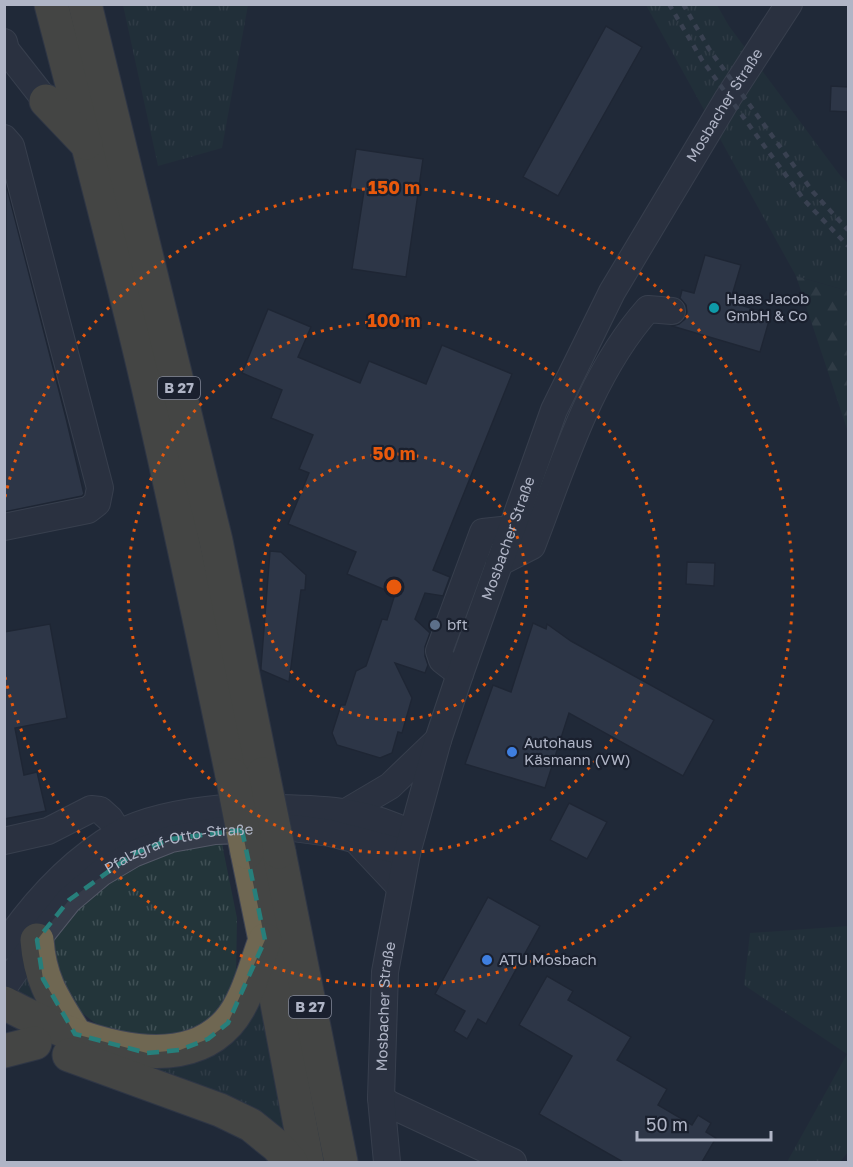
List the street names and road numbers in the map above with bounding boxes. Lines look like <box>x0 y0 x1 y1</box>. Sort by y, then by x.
street label: Mosbacher Straße <box>682 44 766 165</box>
road number: B 27 <box>158 377 200 399</box>
street label: Mosbacher Straße <box>477 473 538 602</box>
street label: Pfalzgraf-Otto-Straße <box>101 820 254 877</box>
street label: Mosbacher Straße <box>372 940 399 1072</box>
road number: B 27 <box>289 996 331 1018</box>

